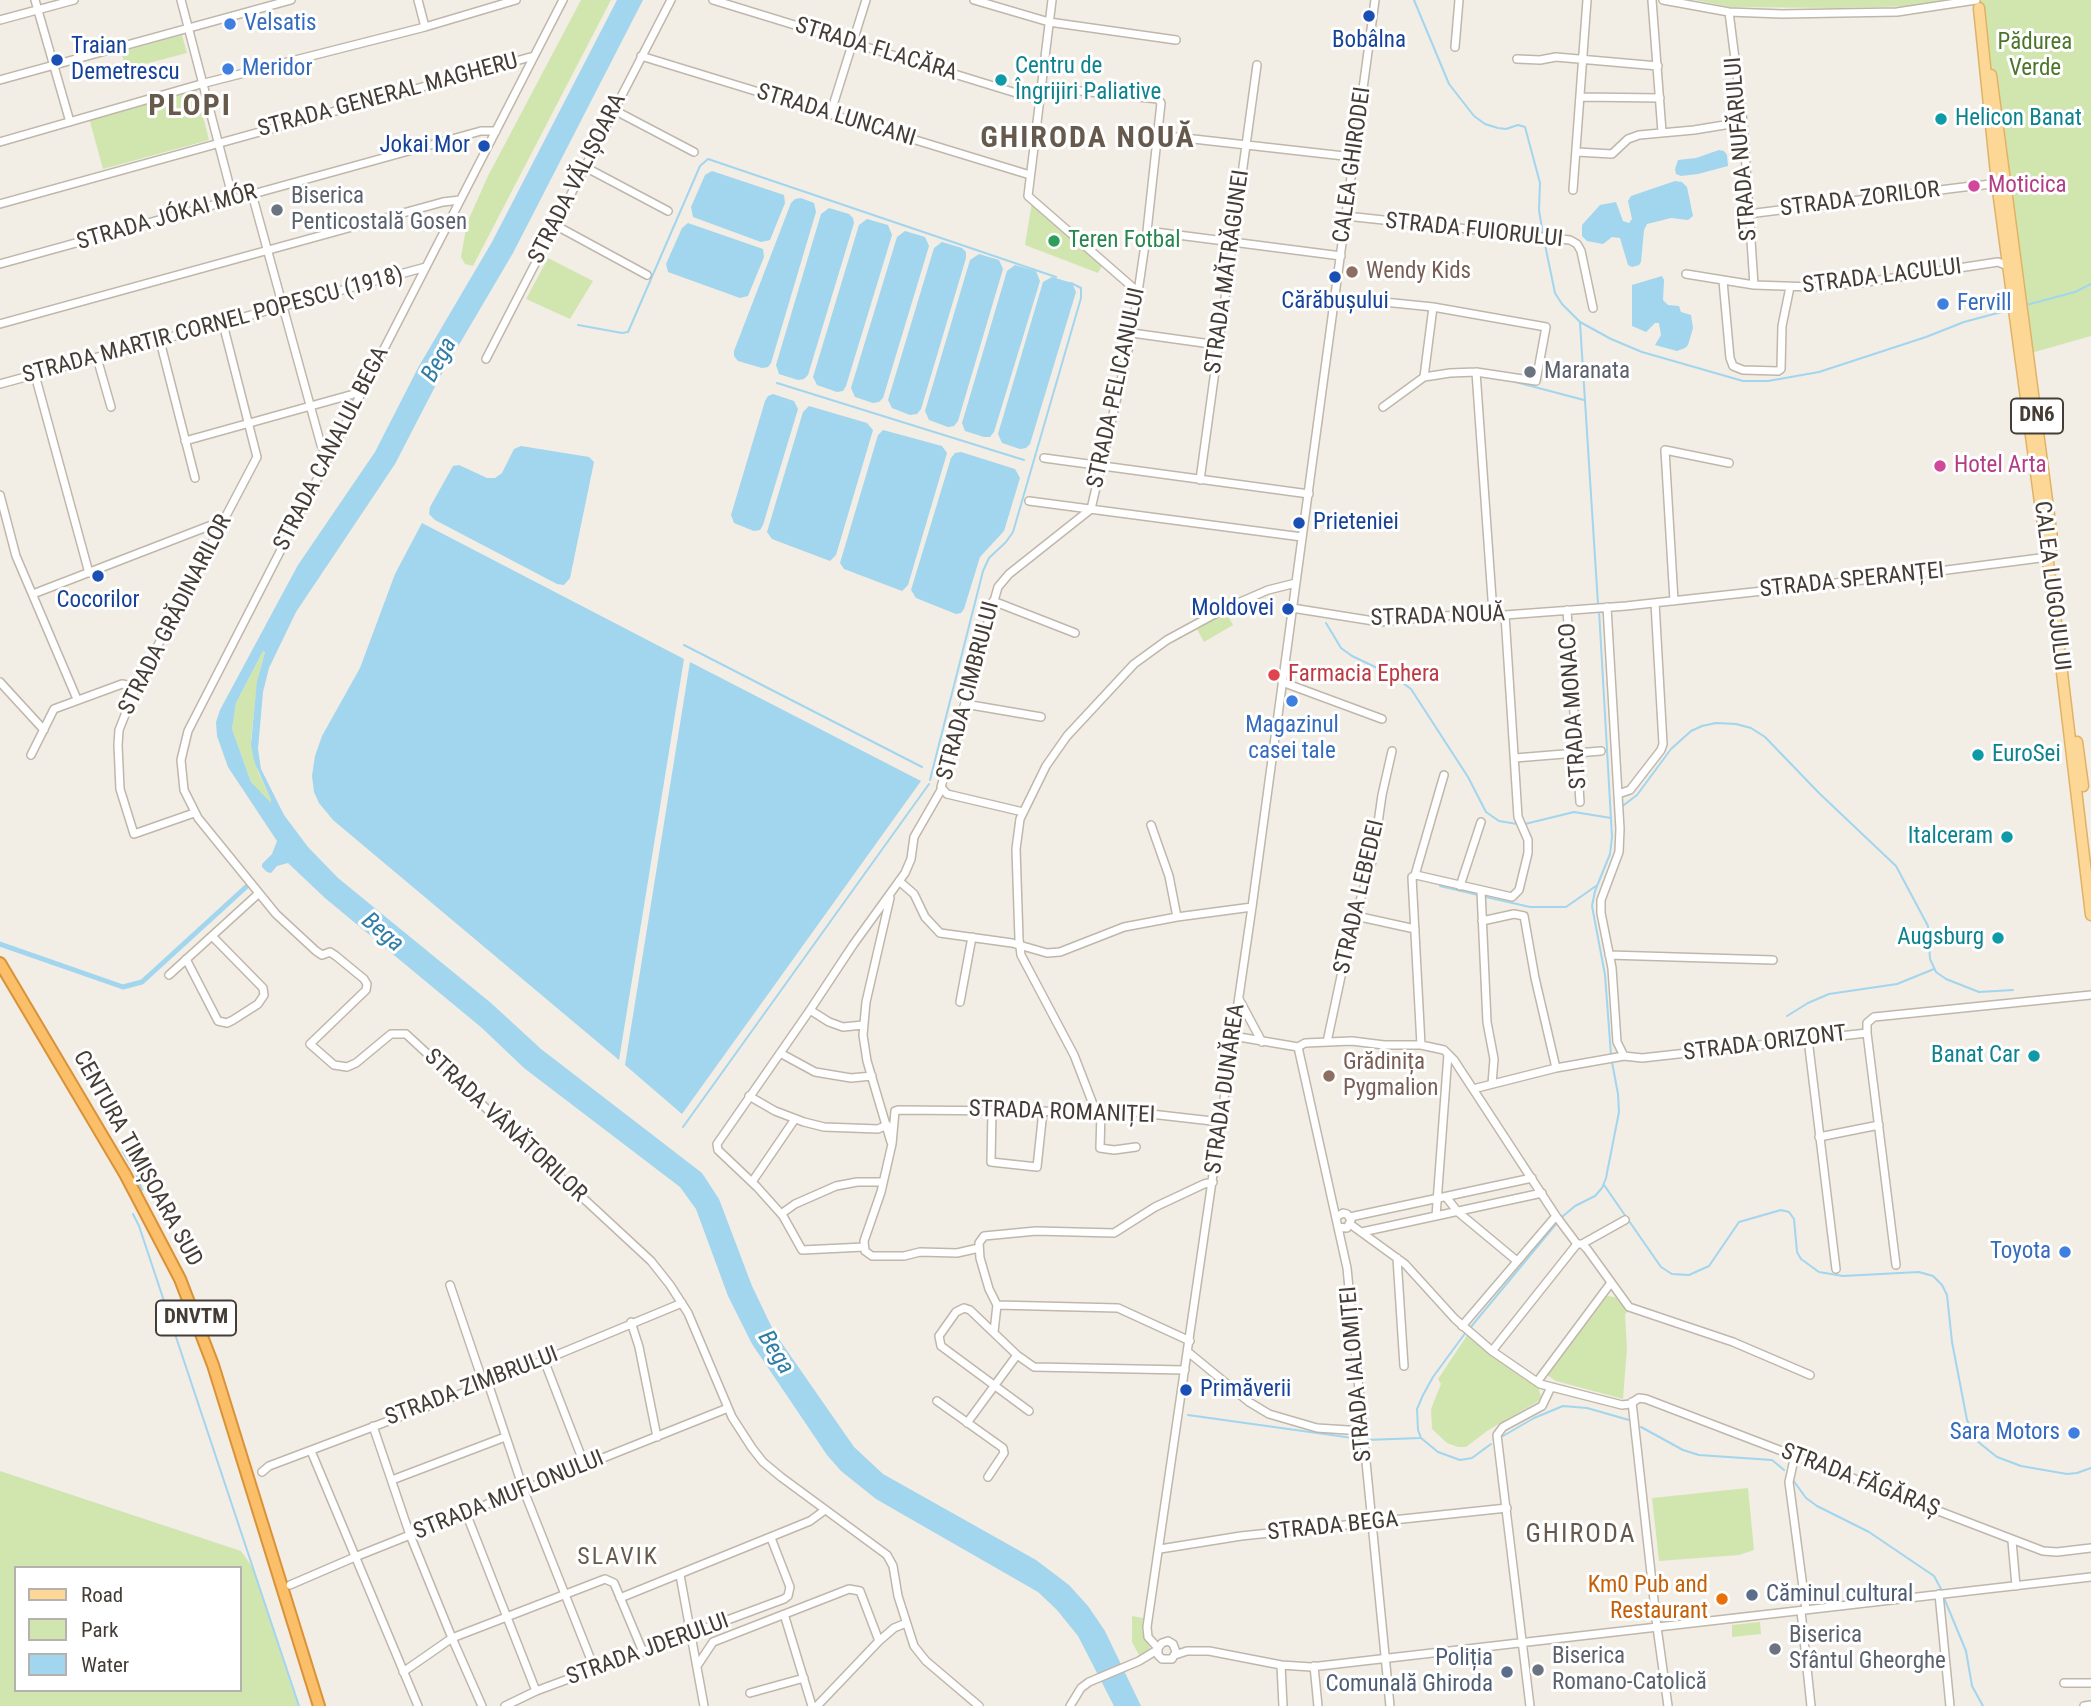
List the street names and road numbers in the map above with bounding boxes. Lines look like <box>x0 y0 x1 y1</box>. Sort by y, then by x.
street label: STRADA FLACĂRA <box>792 12 960 88</box>
street label: STRADA GENERAL MAGHERU <box>255 48 521 144</box>
street label: STRADA NUFĂRULUI <box>1720 56 1764 242</box>
street label: STRADA LUNCANI <box>753 79 919 153</box>
street label: CALEA GHIRODEI <box>1328 85 1378 245</box>
street label: STRADA VĂLIȘOARA <box>523 89 633 269</box>
street label: STRADA MĂTRĂGUNEI <box>1200 168 1256 376</box>
street label: STRADA ZORILOR <box>1779 177 1941 223</box>
street label: STRADA JÓKAI MÓR <box>74 179 260 257</box>
street label: STRADA FUIORULUI <box>1384 208 1564 254</box>
street label: STRADA LACULUI <box>1801 254 1963 300</box>
street label: STRADA MARTIR CORNEL POPESCU (1918) <box>20 262 406 390</box>
street label: STRADA PELICANULUI <box>1082 285 1152 491</box>
street label: STRADA CANALUL BEGA <box>269 342 395 556</box>
road number: DN6 <box>2011 398 2063 434</box>
street label: CALEA LUGOJULUI <box>2027 500 2075 672</box>
street label: STRADA GRĂDINARILOR <box>114 510 238 720</box>
street label: STRADA SPERANȚEI <box>1758 558 1946 604</box>
street label: STRADA CIMBRULUI <box>932 599 1006 783</box>
street label: STRADA NOUĂ <box>1370 601 1506 633</box>
street label: STRADA MONACO <box>1554 622 1594 790</box>
street label: STRADA LEBEDEI <box>1329 817 1391 977</box>
street label: STRADA DUNĂREA <box>1200 1002 1252 1176</box>
street label: STRADA ORIZONT <box>1682 1020 1848 1068</box>
street label: STRADA VÂNĂTORILOR <box>418 1044 592 1208</box>
street label: CENTURA TIMIȘOARA SUD <box>66 1046 208 1272</box>
street label: STRADA ROMANIȚEI <box>968 1096 1156 1130</box>
street label: STRADA IALOMIȚEI <box>1336 1285 1378 1463</box>
road number: DNVTM <box>156 1300 236 1336</box>
street label: STRADA ZIMBRULUI <box>382 1341 562 1433</box>
street label: STRADA FĂGĂRAȘ <box>1777 1438 1943 1524</box>
street label: STRADA MUFLONULUI <box>410 1445 608 1547</box>
street label: STRADA BEGA <box>1266 1506 1400 1548</box>
street label: STRADA JDERULUI <box>563 1608 733 1692</box>

